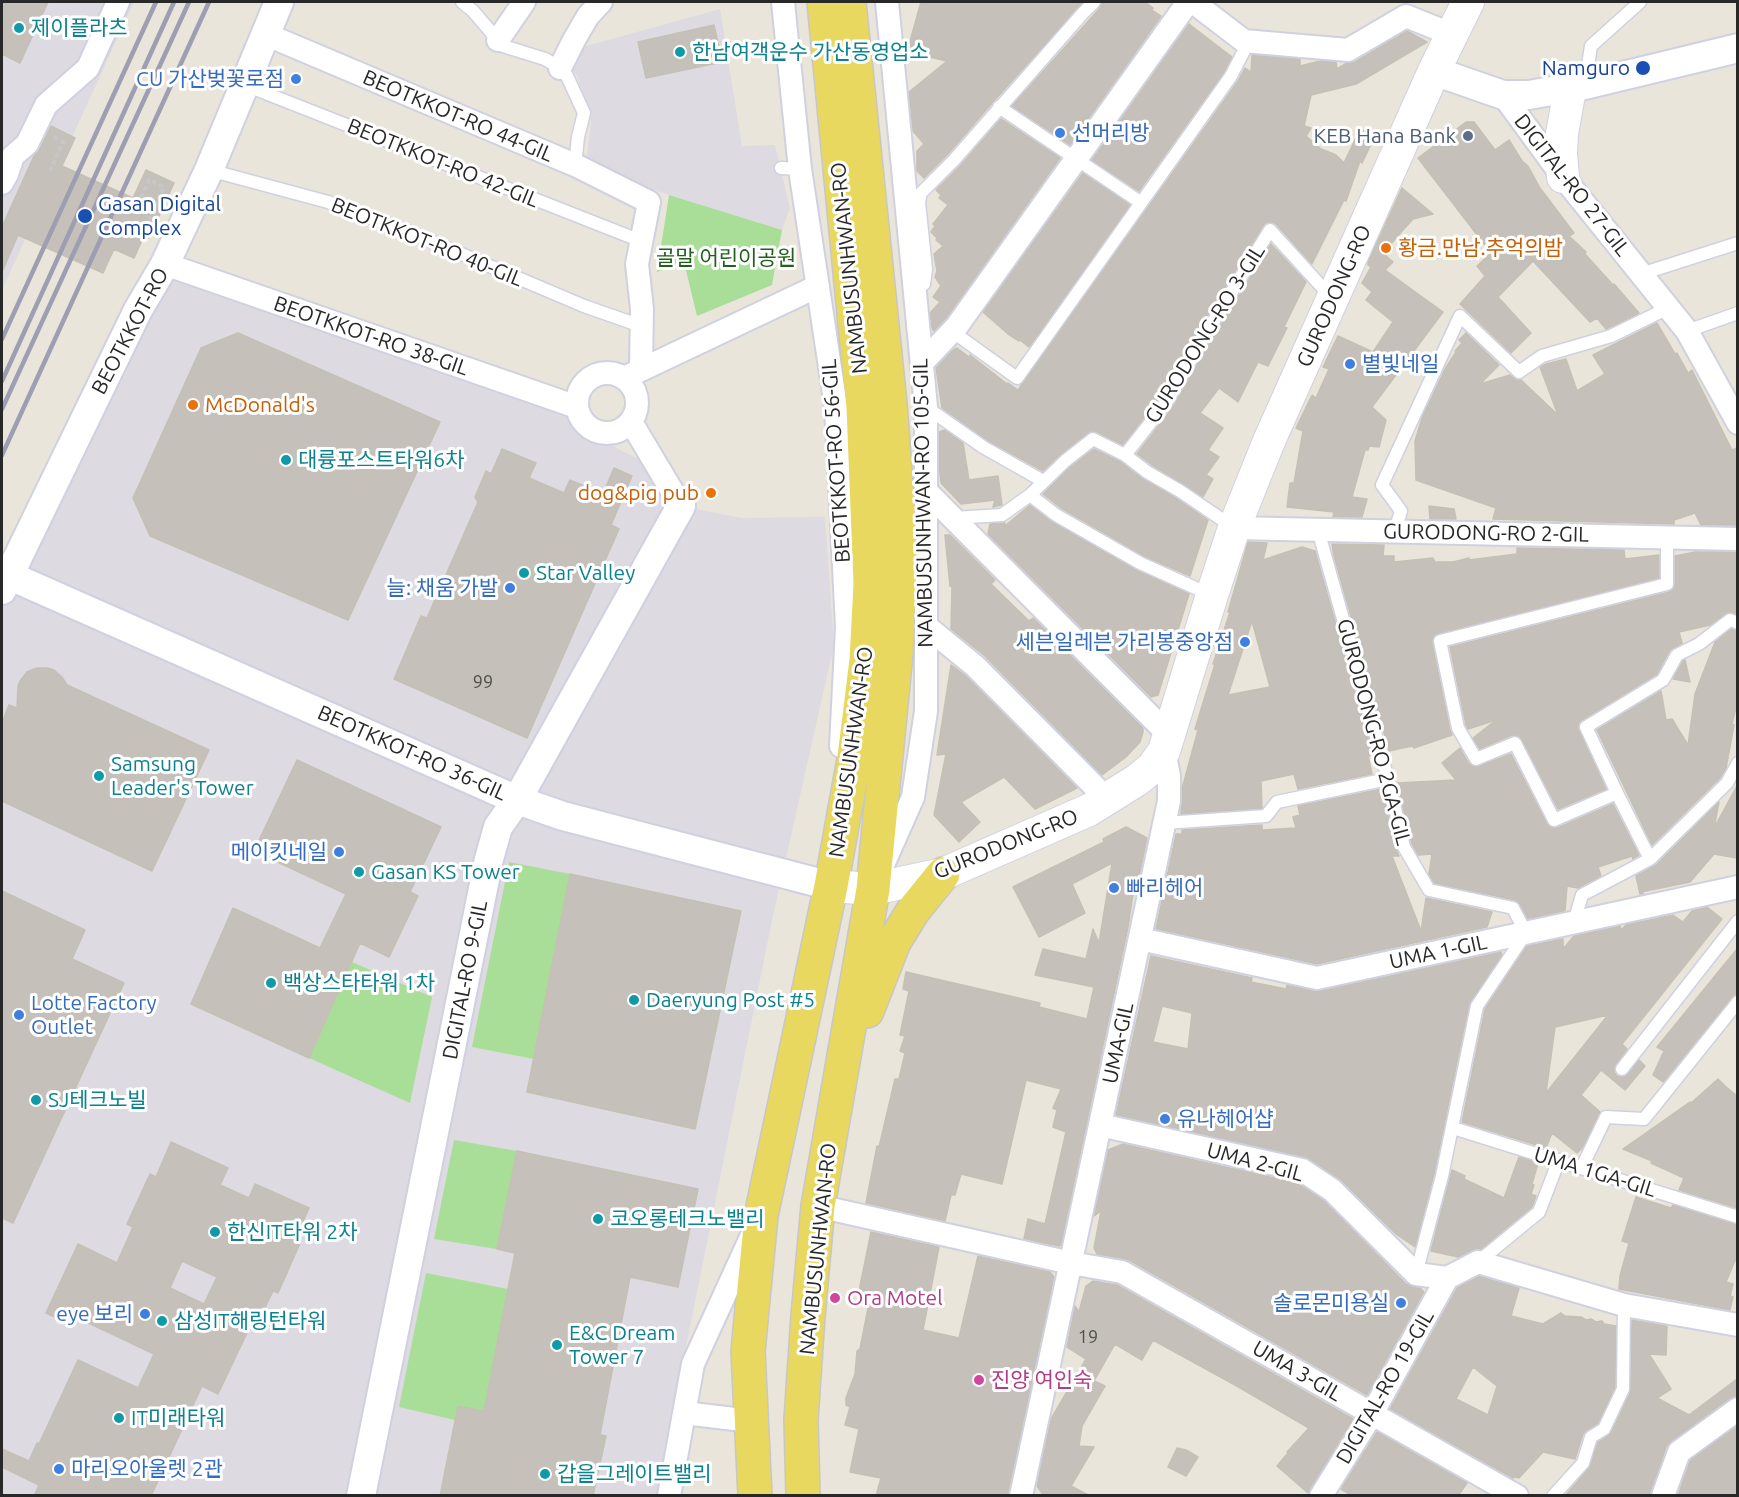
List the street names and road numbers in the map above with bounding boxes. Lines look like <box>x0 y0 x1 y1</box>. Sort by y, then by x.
street label: BEOTKKOT-RO 44-GIL <box>359 65 557 167</box>
street label: DIGITAL-RO 27-GIL <box>1509 109 1635 261</box>
street label: BEOTKKOT-RO 42-GIL <box>344 113 542 213</box>
street label: NAMBUSUNHWAN-RO <box>825 161 873 375</box>
street label: BEOTKKOT-RO 40-GIL <box>328 192 526 292</box>
street label: GURODONG-RO <box>1291 221 1377 371</box>
street label: GURODONG-RO 3-GIL <box>1140 240 1270 428</box>
street label: BEOTKKOT-RO <box>86 263 174 399</box>
street label: BEOTKKOT-RO 38-GIL <box>270 291 472 381</box>
street label: BEOTKKOT-RO 56-GIL <box>816 358 856 564</box>
street label: NAMBUSUNHWAN-RO 105-GIL <box>908 358 938 648</box>
street label: GURODONG-RO 2-GIL <box>1383 519 1589 547</box>
street label: GURODONG-RO 2GA-GIL <box>1332 616 1416 848</box>
street label: NAMBUSUNHWAN-RO <box>824 645 878 859</box>
street label: BEOTKKOT-RO 36-GIL <box>314 700 510 806</box>
street label: GURODONG-RO <box>930 804 1082 884</box>
street label: DIGITAL-RO 9-GIL <box>437 898 493 1062</box>
street label: UMA 1-GIL <box>1387 929 1489 975</box>
street label: UMA-GIL <box>1097 1000 1139 1086</box>
street label: UMA 2-GIL <box>1204 1137 1306 1187</box>
street label: UMA 1GA-GIL <box>1531 1141 1659 1203</box>
street label: NAMBUSUNHWAN-RO <box>794 1142 842 1356</box>
street label: DIGITAL-RO 19-GIL <box>1331 1306 1439 1468</box>
street label: UMA 3-GIL <box>1248 1335 1346 1407</box>

